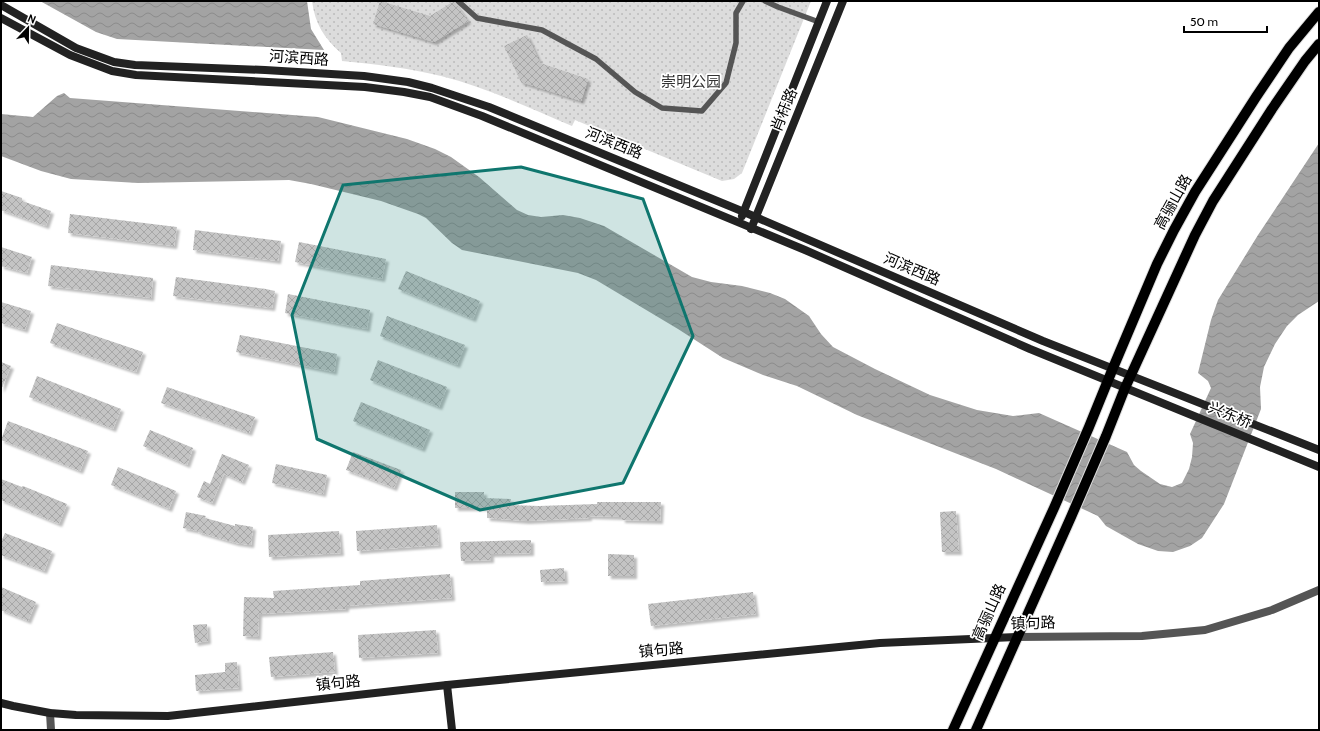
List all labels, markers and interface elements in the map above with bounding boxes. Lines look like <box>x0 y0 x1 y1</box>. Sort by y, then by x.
north arrow <box>8 8 48 48</box>
scale bar <box>1184 8 1267 34</box>
text: N <box>26 11 38 27</box>
text: 50 m <box>1190 14 1218 29</box>
street label: 河滨西路 <box>268 47 330 69</box>
park label: 崇明公园 <box>661 73 721 91</box>
street label: 肖杆路 <box>767 86 801 134</box>
street label: 河滨西路 <box>583 123 645 163</box>
street label: 高骊山路 <box>1151 171 1195 233</box>
street label: 河滨西路 <box>881 249 943 289</box>
street label: 兴东桥 <box>1206 398 1254 432</box>
street label: 高骊山路 <box>969 581 1009 643</box>
street label: 镇句路 <box>1010 614 1056 632</box>
street label: 镇句路 <box>638 639 684 661</box>
street label: 镇句路 <box>315 672 361 694</box>

